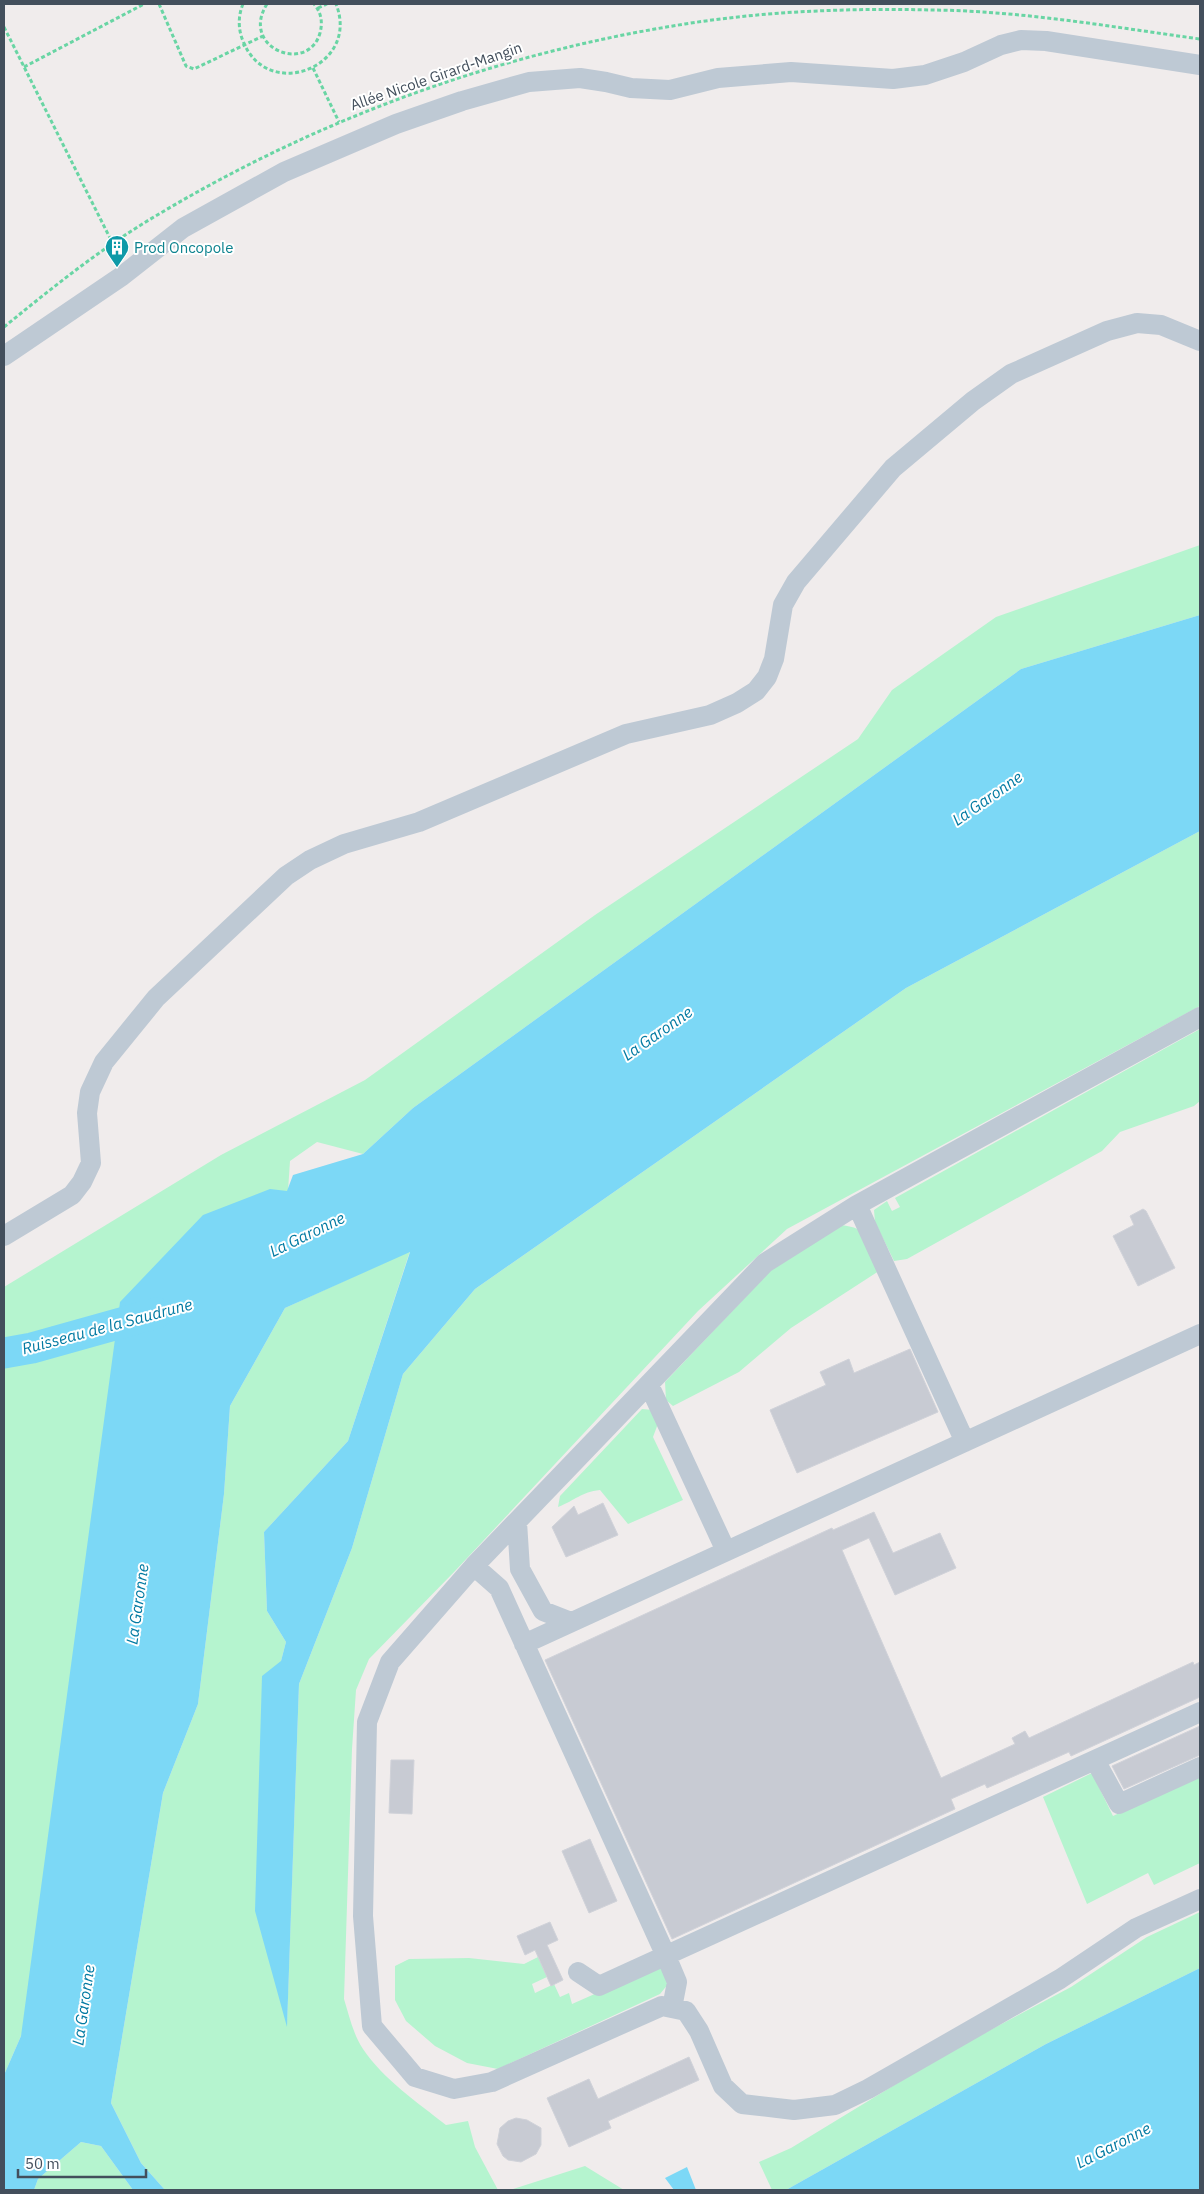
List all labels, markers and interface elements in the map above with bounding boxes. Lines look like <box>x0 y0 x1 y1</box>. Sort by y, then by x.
street label: Allée Nicole Girard-Mangin <box>348 38 524 114</box>
building icon: Prod Oncopole <box>104 234 130 268</box>
place label: Prod Oncopole <box>134 238 233 257</box>
water label: La Garonne <box>948 766 1026 830</box>
water label: La Garonne <box>618 1001 696 1065</box>
water label: La Garonne <box>266 1207 348 1261</box>
water label: Ruisseau de la Saudrune <box>20 1294 194 1358</box>
water label: La Garonne <box>121 1562 153 1646</box>
water label: La Garonne <box>67 1963 99 2047</box>
water label: La Garonne <box>1072 2118 1154 2172</box>
scale bar <box>18 2146 145 2178</box>
text: 50 m <box>25 2154 60 2173</box>

